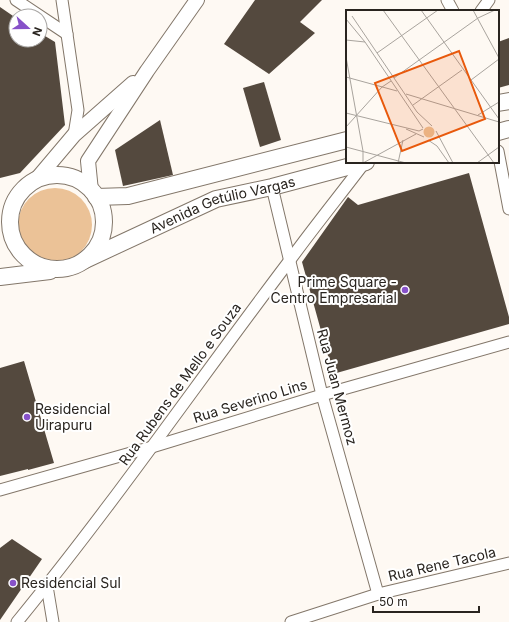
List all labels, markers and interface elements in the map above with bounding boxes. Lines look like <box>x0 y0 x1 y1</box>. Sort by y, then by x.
north arrow <box>8 8 48 48</box>
inset map <box>346 10 499 163</box>
text: N <box>29 25 45 38</box>
street label: Avenida Getúlio Vargas <box>147 172 297 237</box>
place label: Prime Square - Centro Empresarial <box>271 273 397 306</box>
marker: Prime Square - Centro Empresarial <box>400 285 410 295</box>
street label: Rua Rubens de Mello e Souza <box>115 299 244 468</box>
street label: Rua Juan Mermoz <box>314 327 361 447</box>
street label: Rua Severino Lins <box>191 375 309 426</box>
place label: Residencial Uirapuru <box>35 400 110 433</box>
marker: Residencial Uirapuru <box>22 412 32 422</box>
street label: Rua Rene Tacola <box>386 543 497 584</box>
place label: Residencial Sul <box>21 574 121 591</box>
marker: Residencial Sul <box>8 578 18 588</box>
scale bar <box>373 588 479 614</box>
text: 50 m <box>379 594 408 609</box>

